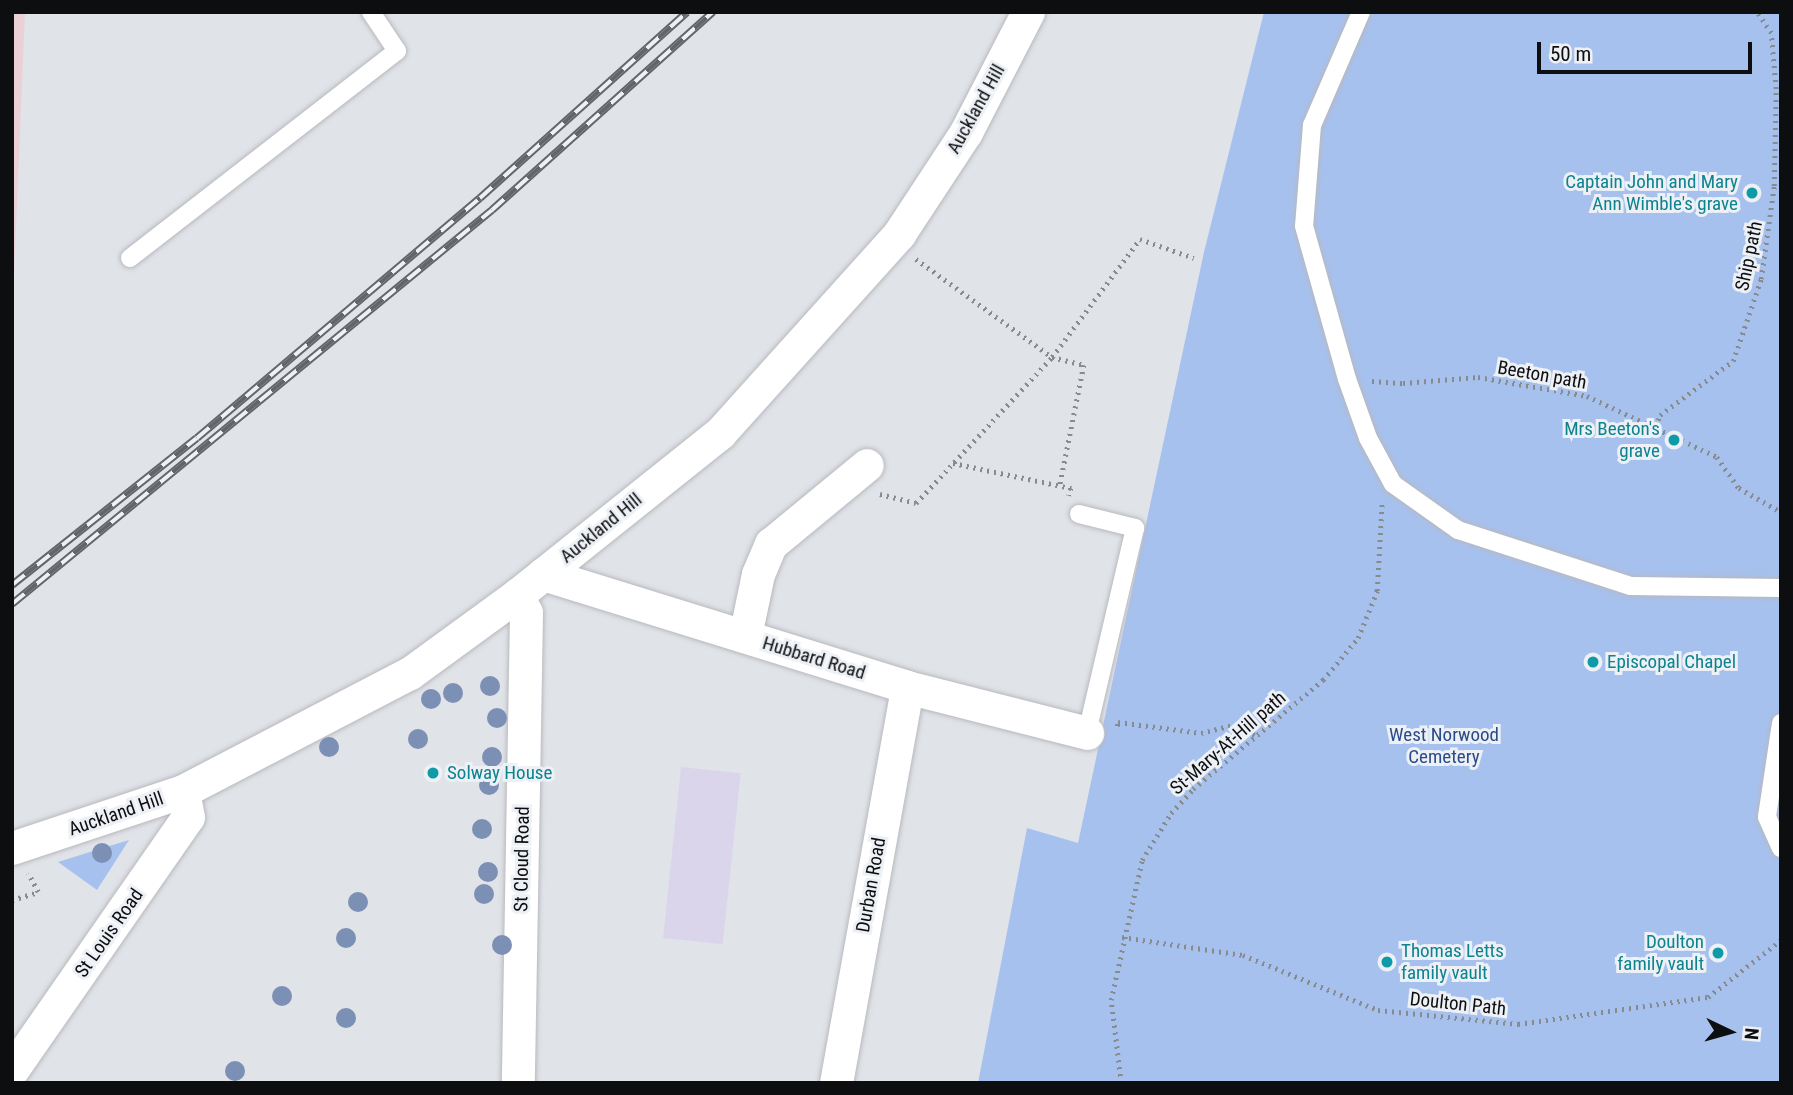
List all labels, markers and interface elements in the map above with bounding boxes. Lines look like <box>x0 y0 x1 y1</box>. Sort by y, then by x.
scale bar <box>1541 28 1756 72</box>
text: 50 m <box>1550 42 1591 66</box>
street label: Auckland Hill <box>942 60 1010 158</box>
place label: Captain John and Mary Ann Wimble's grave <box>1565 171 1738 215</box>
marker: Captain John and Mary Ann Wimble's grave <box>1744 185 1760 201</box>
street label: Ship path <box>1731 219 1767 293</box>
street label: Beeton path <box>1496 356 1588 394</box>
place label: Mrs Beeton's grave <box>1564 418 1660 462</box>
marker: Mrs Beeton's grave <box>1666 432 1682 448</box>
street label: Auckland Hill <box>555 488 647 568</box>
street label: Hubbard Road <box>760 632 868 684</box>
place label: Episcopal Chapel <box>1607 651 1736 673</box>
marker: Episcopal Chapel <box>1585 654 1601 670</box>
street label: St-Mary-At-Hill path <box>1165 687 1291 799</box>
park label: West Norwood Cemetery <box>1389 724 1499 768</box>
place label: Solway House <box>447 762 552 784</box>
marker: Solway House <box>425 765 441 781</box>
street label: Auckland Hill <box>66 787 166 841</box>
street label: St Cloud Road <box>510 806 534 912</box>
street label: Durban Road <box>851 836 891 934</box>
street label: St Louis Road <box>70 884 148 982</box>
place label: Doulton family vault <box>1617 931 1704 975</box>
place label: Thomas Letts family vault <box>1401 940 1504 984</box>
marker: Doulton family vault <box>1710 945 1726 961</box>
marker: Thomas Letts family vault <box>1379 954 1395 970</box>
street label: Doulton Path <box>1409 988 1507 1020</box>
north arrow <box>1695 997 1765 1067</box>
text: N <box>1739 1027 1763 1041</box>

